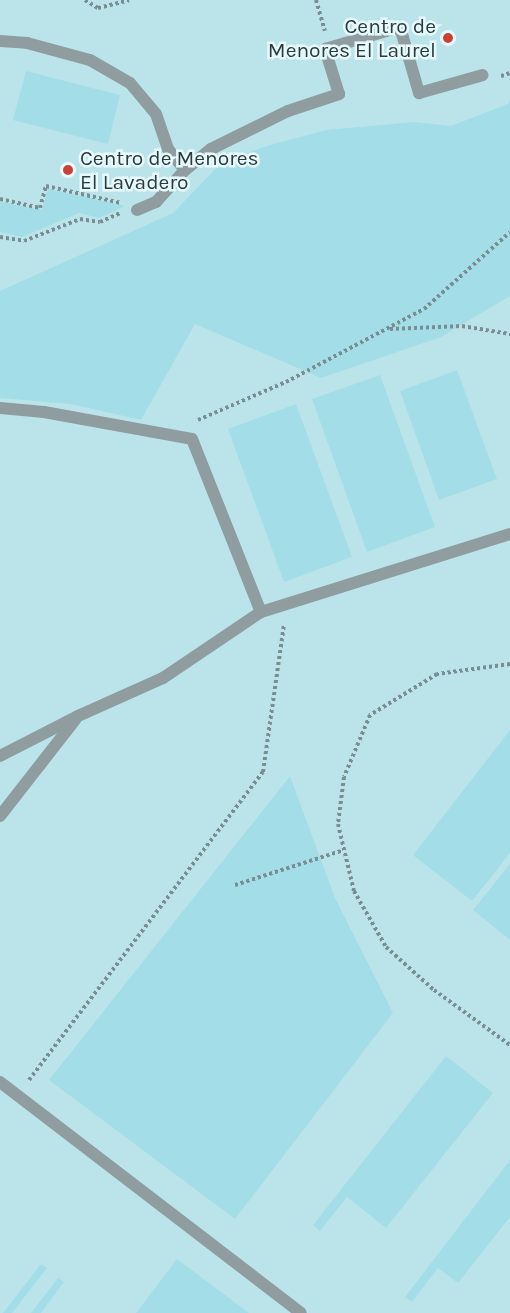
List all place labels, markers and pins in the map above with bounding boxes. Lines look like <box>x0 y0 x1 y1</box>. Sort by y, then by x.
place label: Centro de Menores El Laurel <box>268 13 436 63</box>
marker: Centro de Menores El Laurel <box>441 31 455 45</box>
place label: Centro de Menores El Lavadero <box>80 145 259 195</box>
marker: Centro de Menores El Lavadero <box>61 163 75 177</box>

